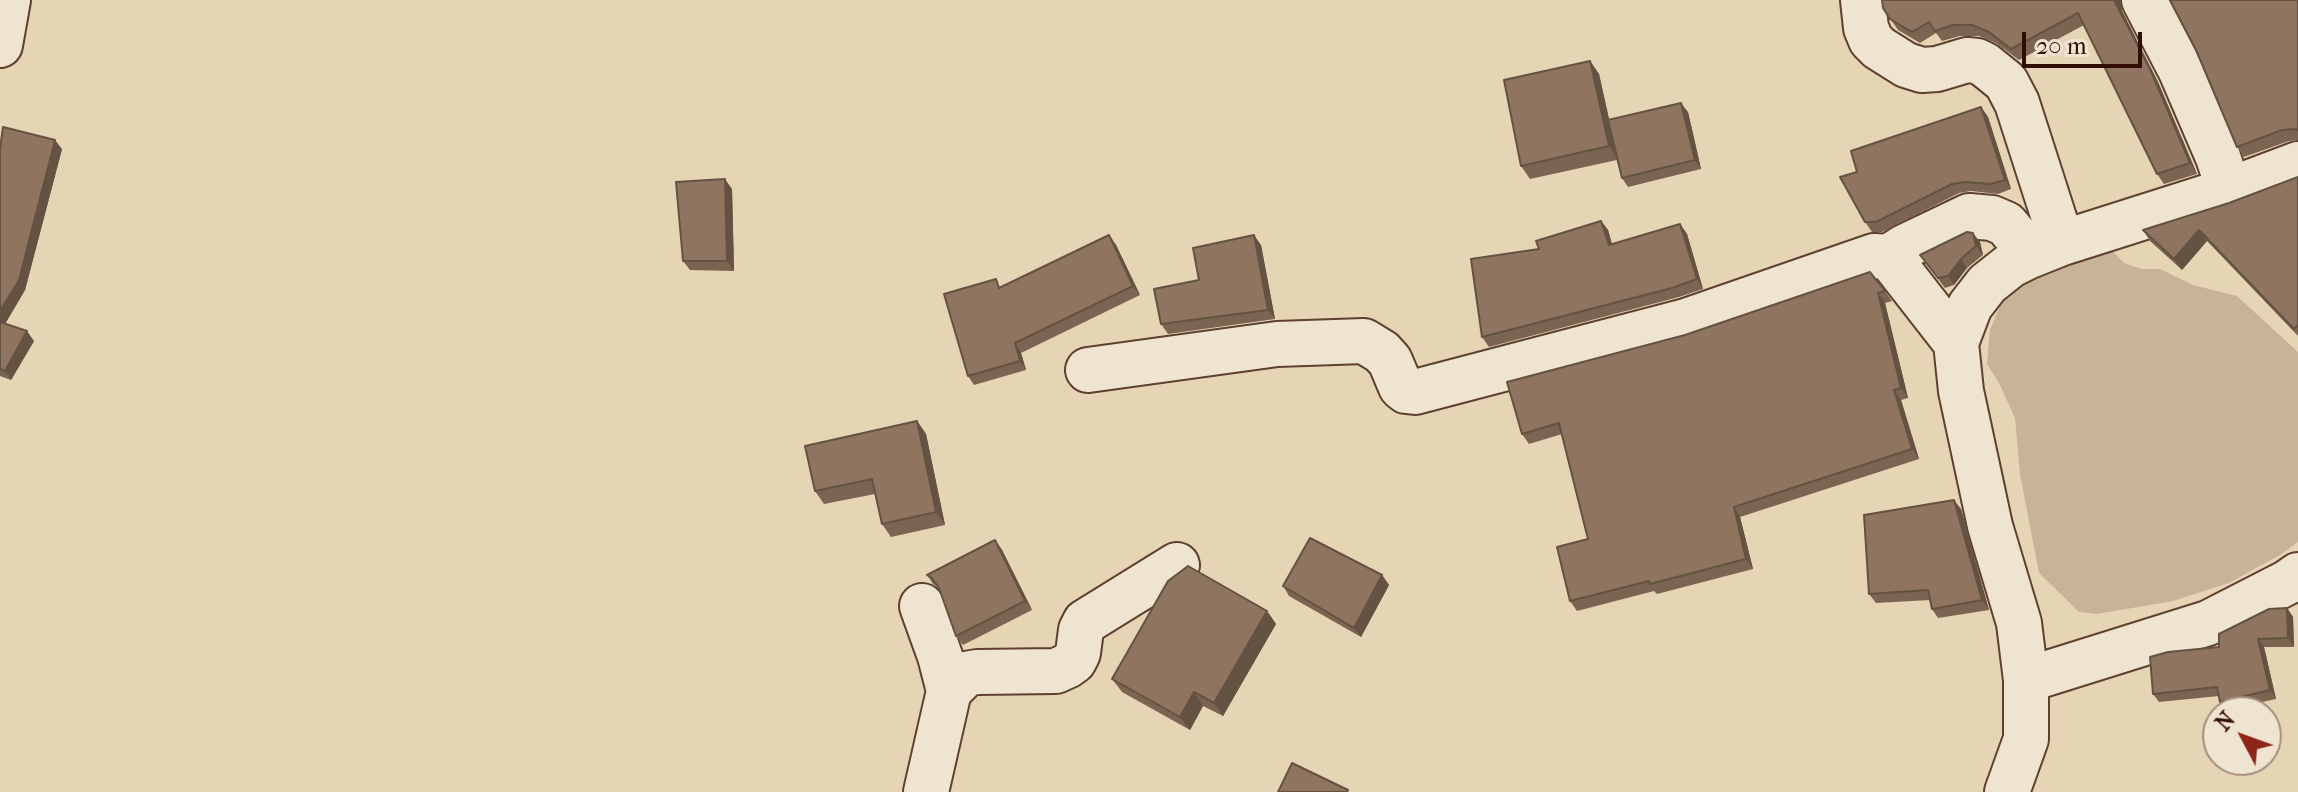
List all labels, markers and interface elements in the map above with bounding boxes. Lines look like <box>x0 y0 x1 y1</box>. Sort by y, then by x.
scale bar <box>2026 16 2146 66</box>
text: 20 m <box>2036 32 2087 60</box>
north arrow <box>2202 696 2282 776</box>
text: N <box>2210 707 2241 736</box>

